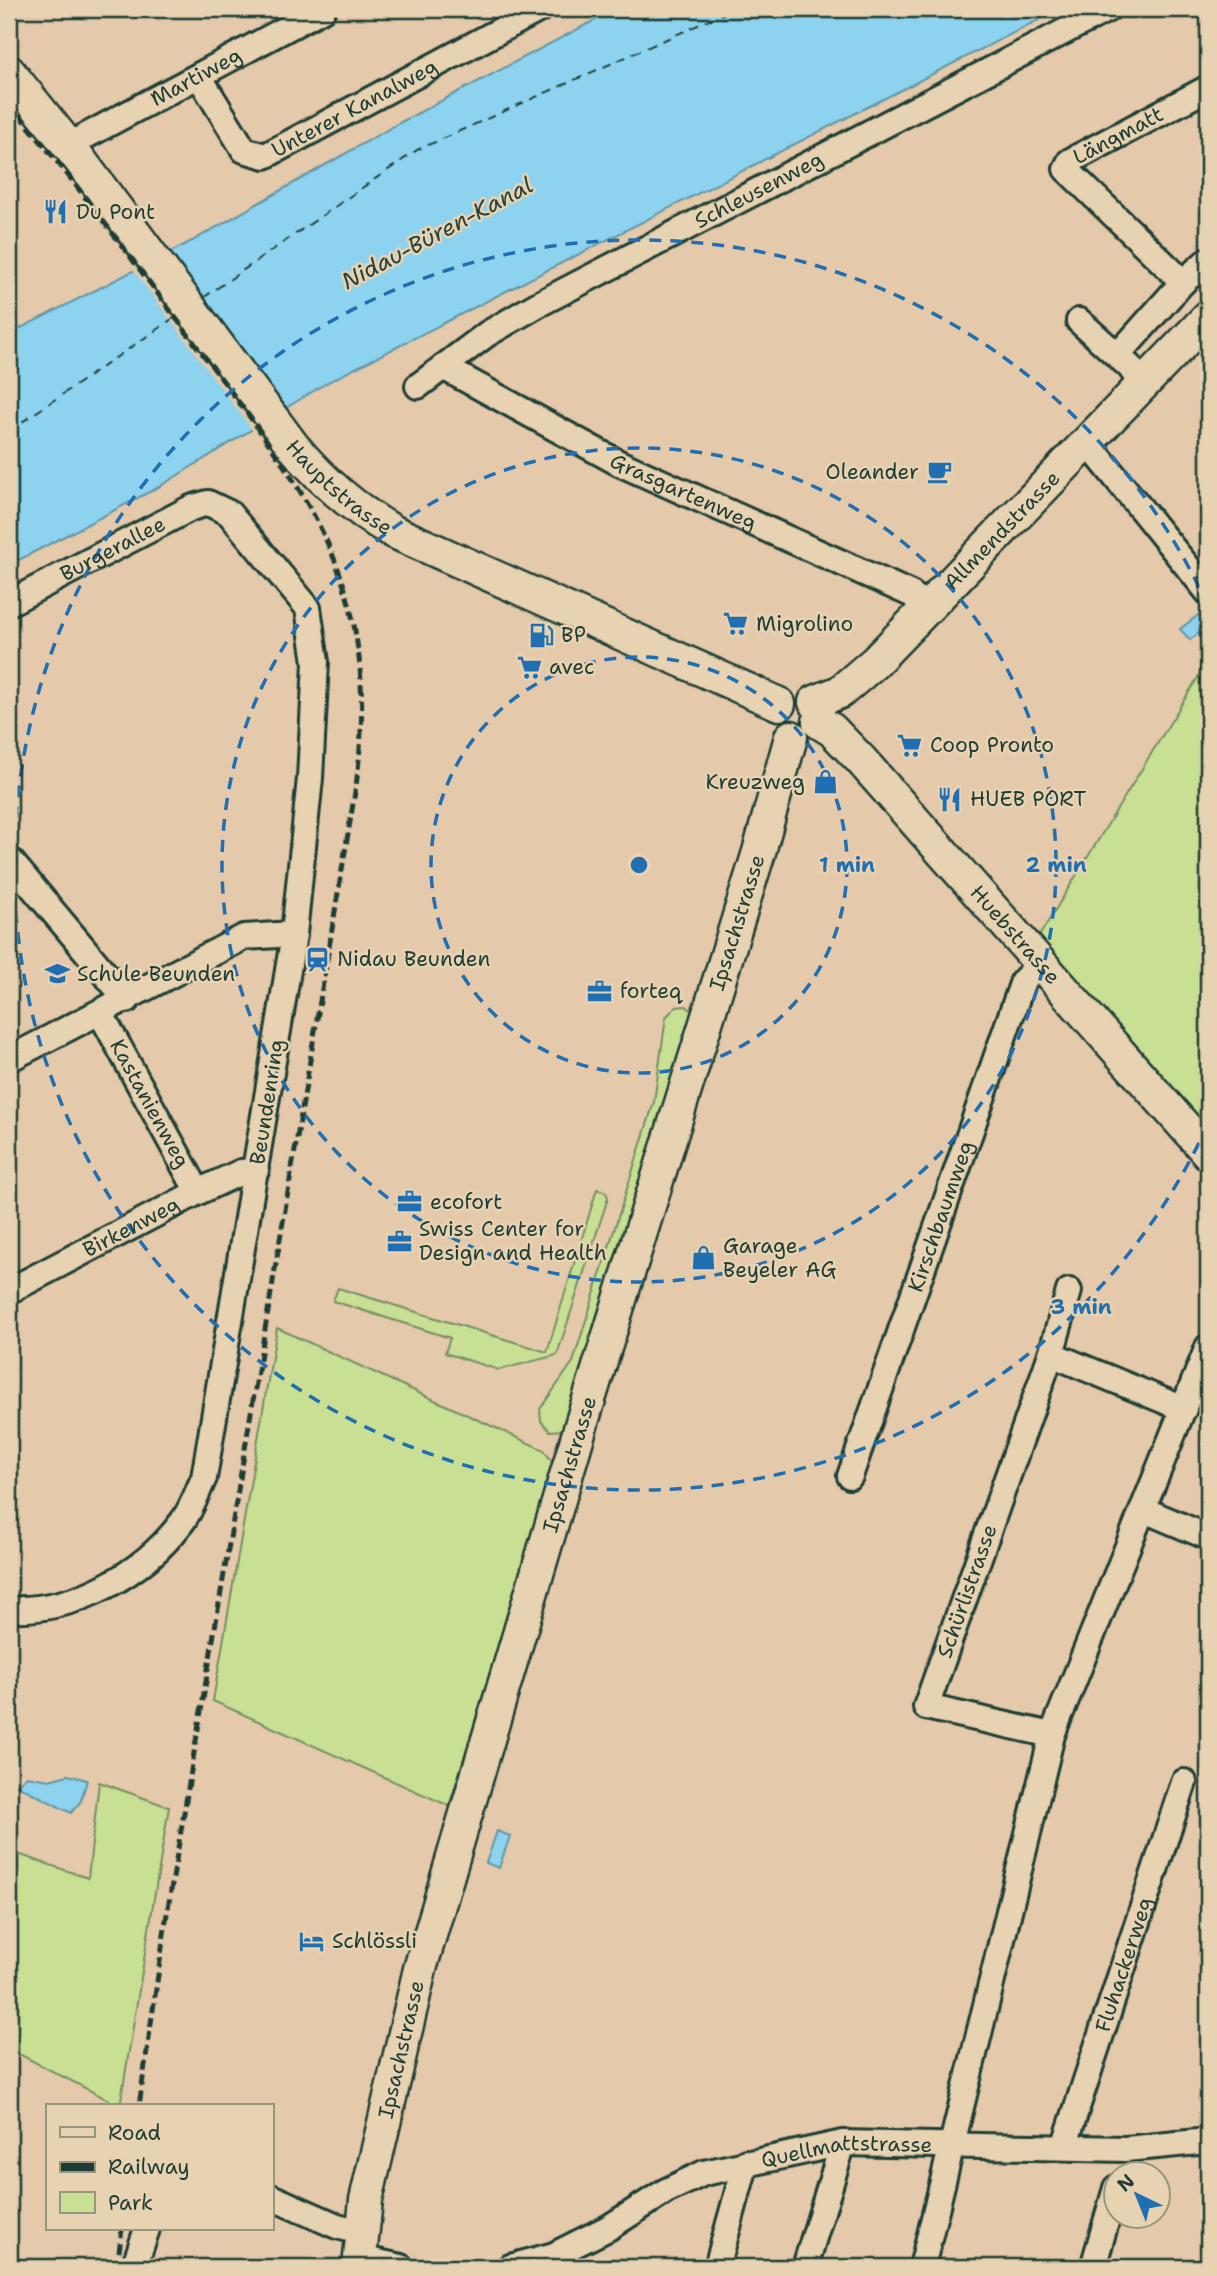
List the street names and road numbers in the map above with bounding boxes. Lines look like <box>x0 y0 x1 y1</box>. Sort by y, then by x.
street label: Martiweg <box>146 41 246 113</box>
street label: Unterer Kanalweg <box>267 52 442 164</box>
street label: Längmatt <box>1068 100 1168 171</box>
street label: Schleusenweg <box>690 145 828 235</box>
street label: Hauptstrasse <box>279 434 398 542</box>
street label: Grasgartenweg <box>605 447 761 537</box>
street label: Allmendstrasse <box>938 465 1066 596</box>
street label: Burgerallee <box>55 510 170 588</box>
street label: Ipsachstrasse <box>703 851 771 994</box>
street label: Huebstrasse <box>964 879 1067 990</box>
street label: Kastanienweg <box>103 1034 196 1173</box>
street label: Beundenring <box>243 1037 291 1167</box>
street label: Kirschbaumweg <box>901 1137 980 1296</box>
street label: Birkenweg <box>78 1190 184 1264</box>
street label: Ipsachstrasse <box>536 1393 603 1536</box>
street label: Schürlistrasse <box>930 1521 1004 1662</box>
street label: Fluhackerweg <box>1089 1894 1159 2036</box>
street label: Ipsachstrasse <box>372 1978 431 2121</box>
street label: Quellmattstrasse <box>759 2129 933 2174</box>

